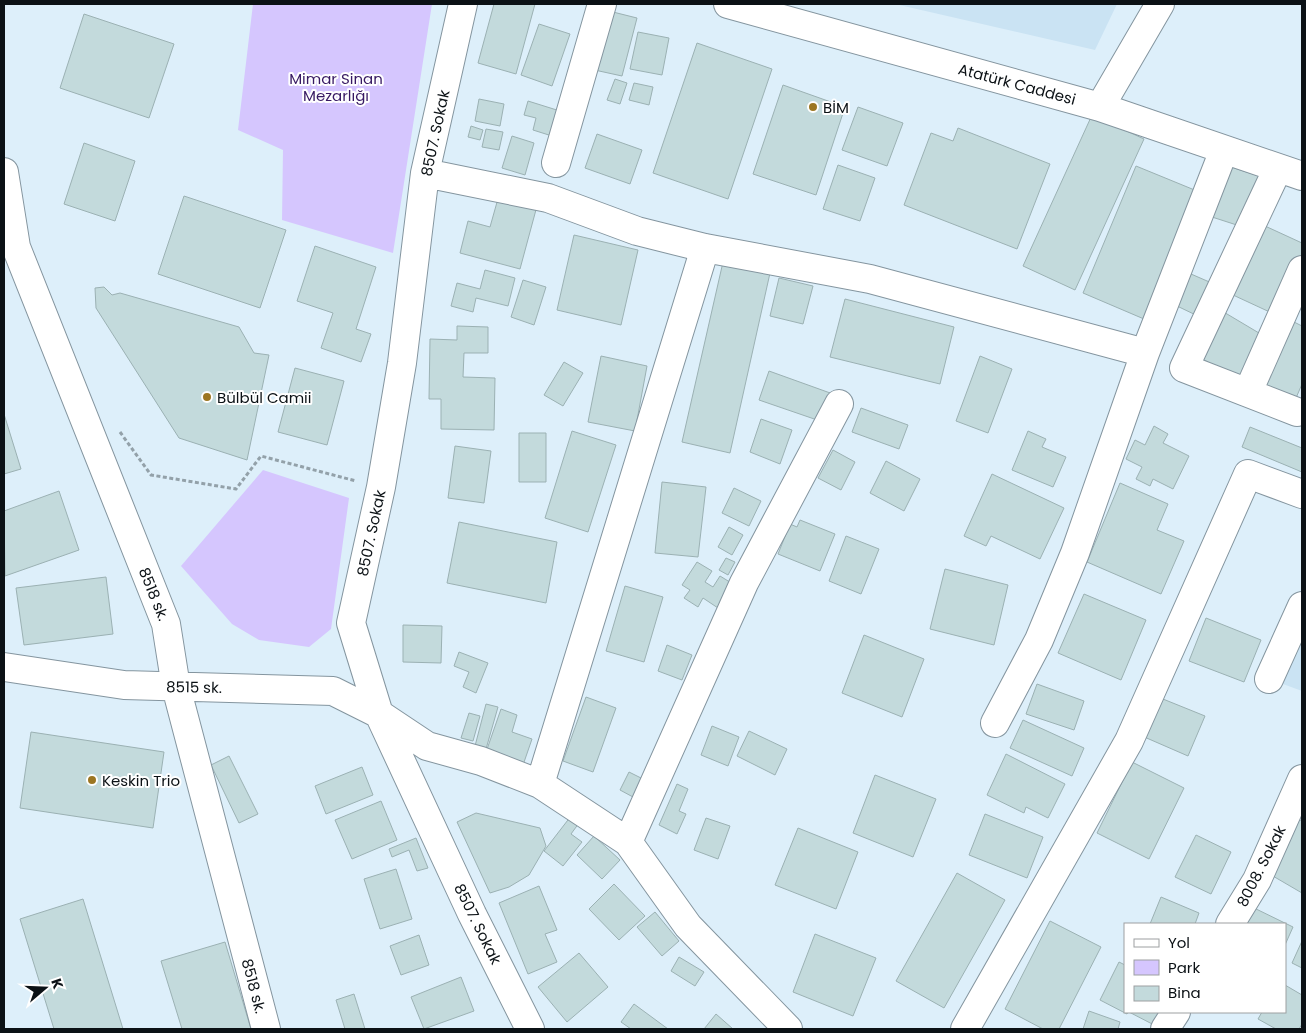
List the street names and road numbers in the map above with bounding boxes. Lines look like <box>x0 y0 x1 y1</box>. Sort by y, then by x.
street label: Atatürk Caddesi <box>956 58 1078 110</box>
street label: 8507. Sokak <box>416 88 454 178</box>
street label: 8507. Sokak <box>352 488 390 578</box>
street label: 8518 sk. <box>134 564 174 624</box>
street label: 8515 sk. <box>166 676 222 698</box>
street label: 8008. Sokak <box>1231 821 1291 910</box>
street label: 8507. Sokak <box>449 880 507 968</box>
street label: 8518 sk. <box>237 956 271 1016</box>

